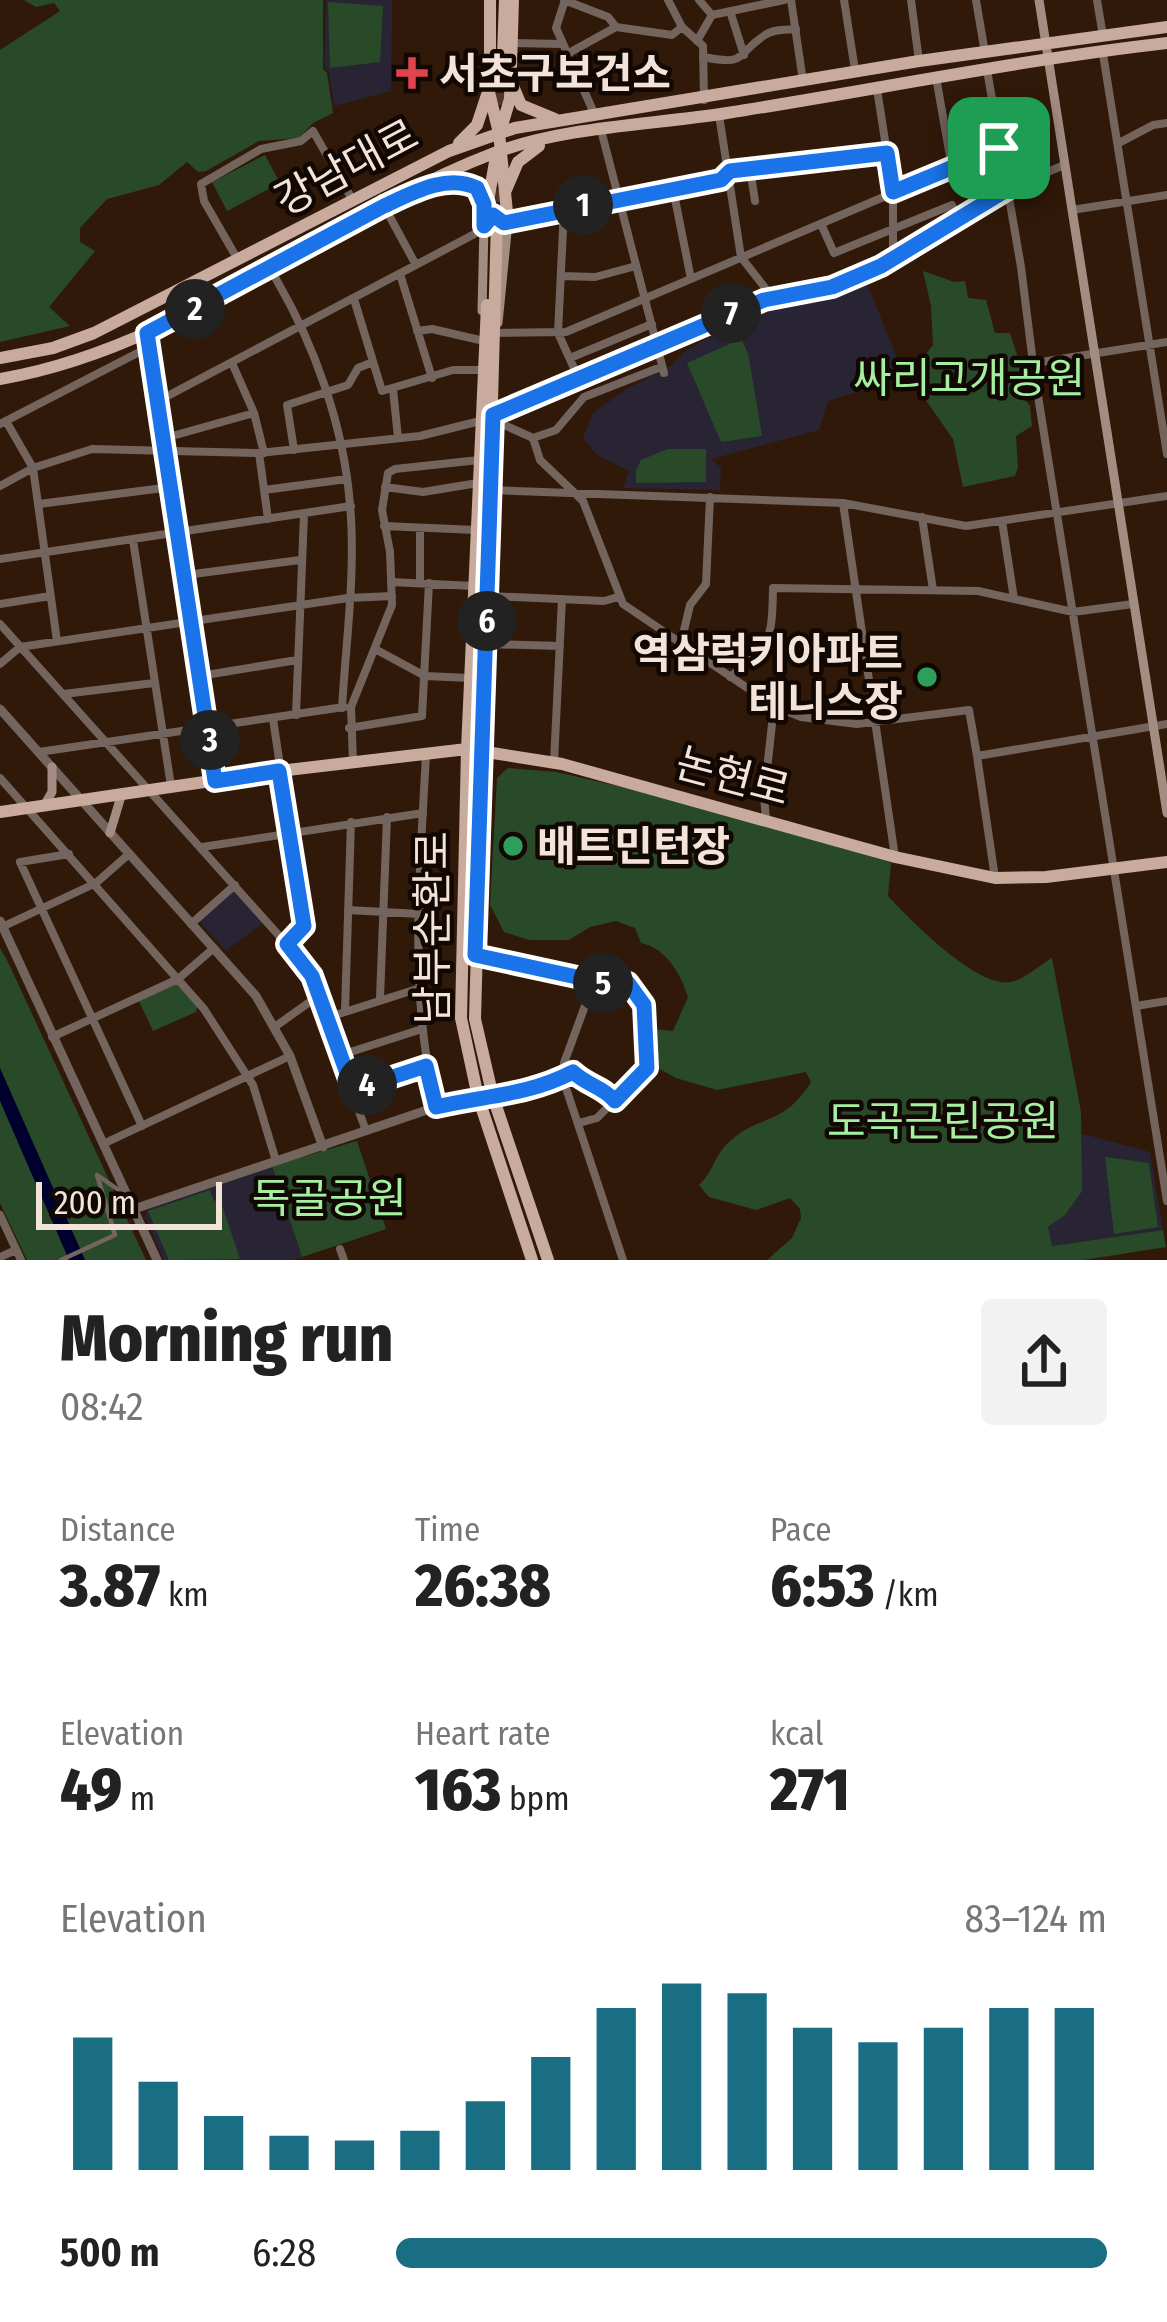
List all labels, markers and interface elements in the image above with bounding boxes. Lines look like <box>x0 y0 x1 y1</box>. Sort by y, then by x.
place label: 서초구보건소 <box>439 49 671 99</box>
marker: 서초구보건소 <box>396 57 428 89</box>
pin <box>948 97 1050 199</box>
street label: 강남대로 <box>266 110 426 226</box>
icon: arrive <box>966 115 1032 181</box>
pin: 1 <box>553 175 613 235</box>
text: 1 <box>576 185 590 225</box>
pin: 2 <box>165 279 225 339</box>
pin: 7 <box>701 283 761 343</box>
text: 2 <box>187 289 203 329</box>
text: 7 <box>724 293 738 333</box>
park label: 싸리고개공원 <box>853 354 1085 404</box>
pin: 6 <box>457 591 517 651</box>
text: 6 <box>478 601 496 641</box>
place label: 역삼럭키아파트 테니스장 <box>633 629 903 727</box>
marker: 역삼럭키아파트 테니스장 <box>914 664 940 690</box>
pin: 3 <box>180 710 240 770</box>
text: 3 <box>202 720 218 760</box>
street label: 논현로 <box>670 738 795 816</box>
place label: 배트민턴장 <box>537 822 730 872</box>
street label: 남부순환로 <box>408 831 458 1025</box>
marker: 배트민턴장 <box>500 833 526 859</box>
pin: 5 <box>573 953 633 1013</box>
text: 5 <box>595 963 611 1003</box>
pin: 4 <box>337 1055 397 1115</box>
text: 4 <box>359 1065 375 1105</box>
park label: 도곡근린공원 <box>827 1097 1059 1147</box>
park label: 독골공원 <box>252 1174 406 1224</box>
scale bar <box>36 1176 222 1229</box>
text: 200 m <box>54 1183 136 1223</box>
text: Morning run <box>60 1299 393 1378</box>
button: share <box>981 1299 1107 1425</box>
text: 08:42 <box>60 1384 143 1430</box>
text: Distance <box>60 1510 176 1550</box>
text: Time <box>415 1510 480 1550</box>
text: Pace <box>770 1510 832 1550</box>
text: 3.87 <box>60 1550 160 1622</box>
text: 26:38 <box>415 1550 551 1622</box>
text: 6:53 <box>770 1550 875 1622</box>
text: km <box>160 1575 209 1615</box>
text: /km <box>875 1575 939 1615</box>
text: Elevation <box>60 1714 184 1754</box>
text: Heart rate <box>415 1714 551 1754</box>
text: kcal <box>770 1714 823 1754</box>
text: 49 <box>60 1754 122 1826</box>
text: 163 <box>415 1754 501 1826</box>
text: 271 <box>770 1754 850 1826</box>
text: m <box>122 1779 155 1819</box>
text: bpm <box>501 1779 570 1819</box>
text: Elevation <box>60 1896 207 1942</box>
text: 83–124 m <box>964 1896 1107 1942</box>
text: 500 m <box>60 2230 160 2276</box>
text: 6:28 <box>252 2230 316 2276</box>

